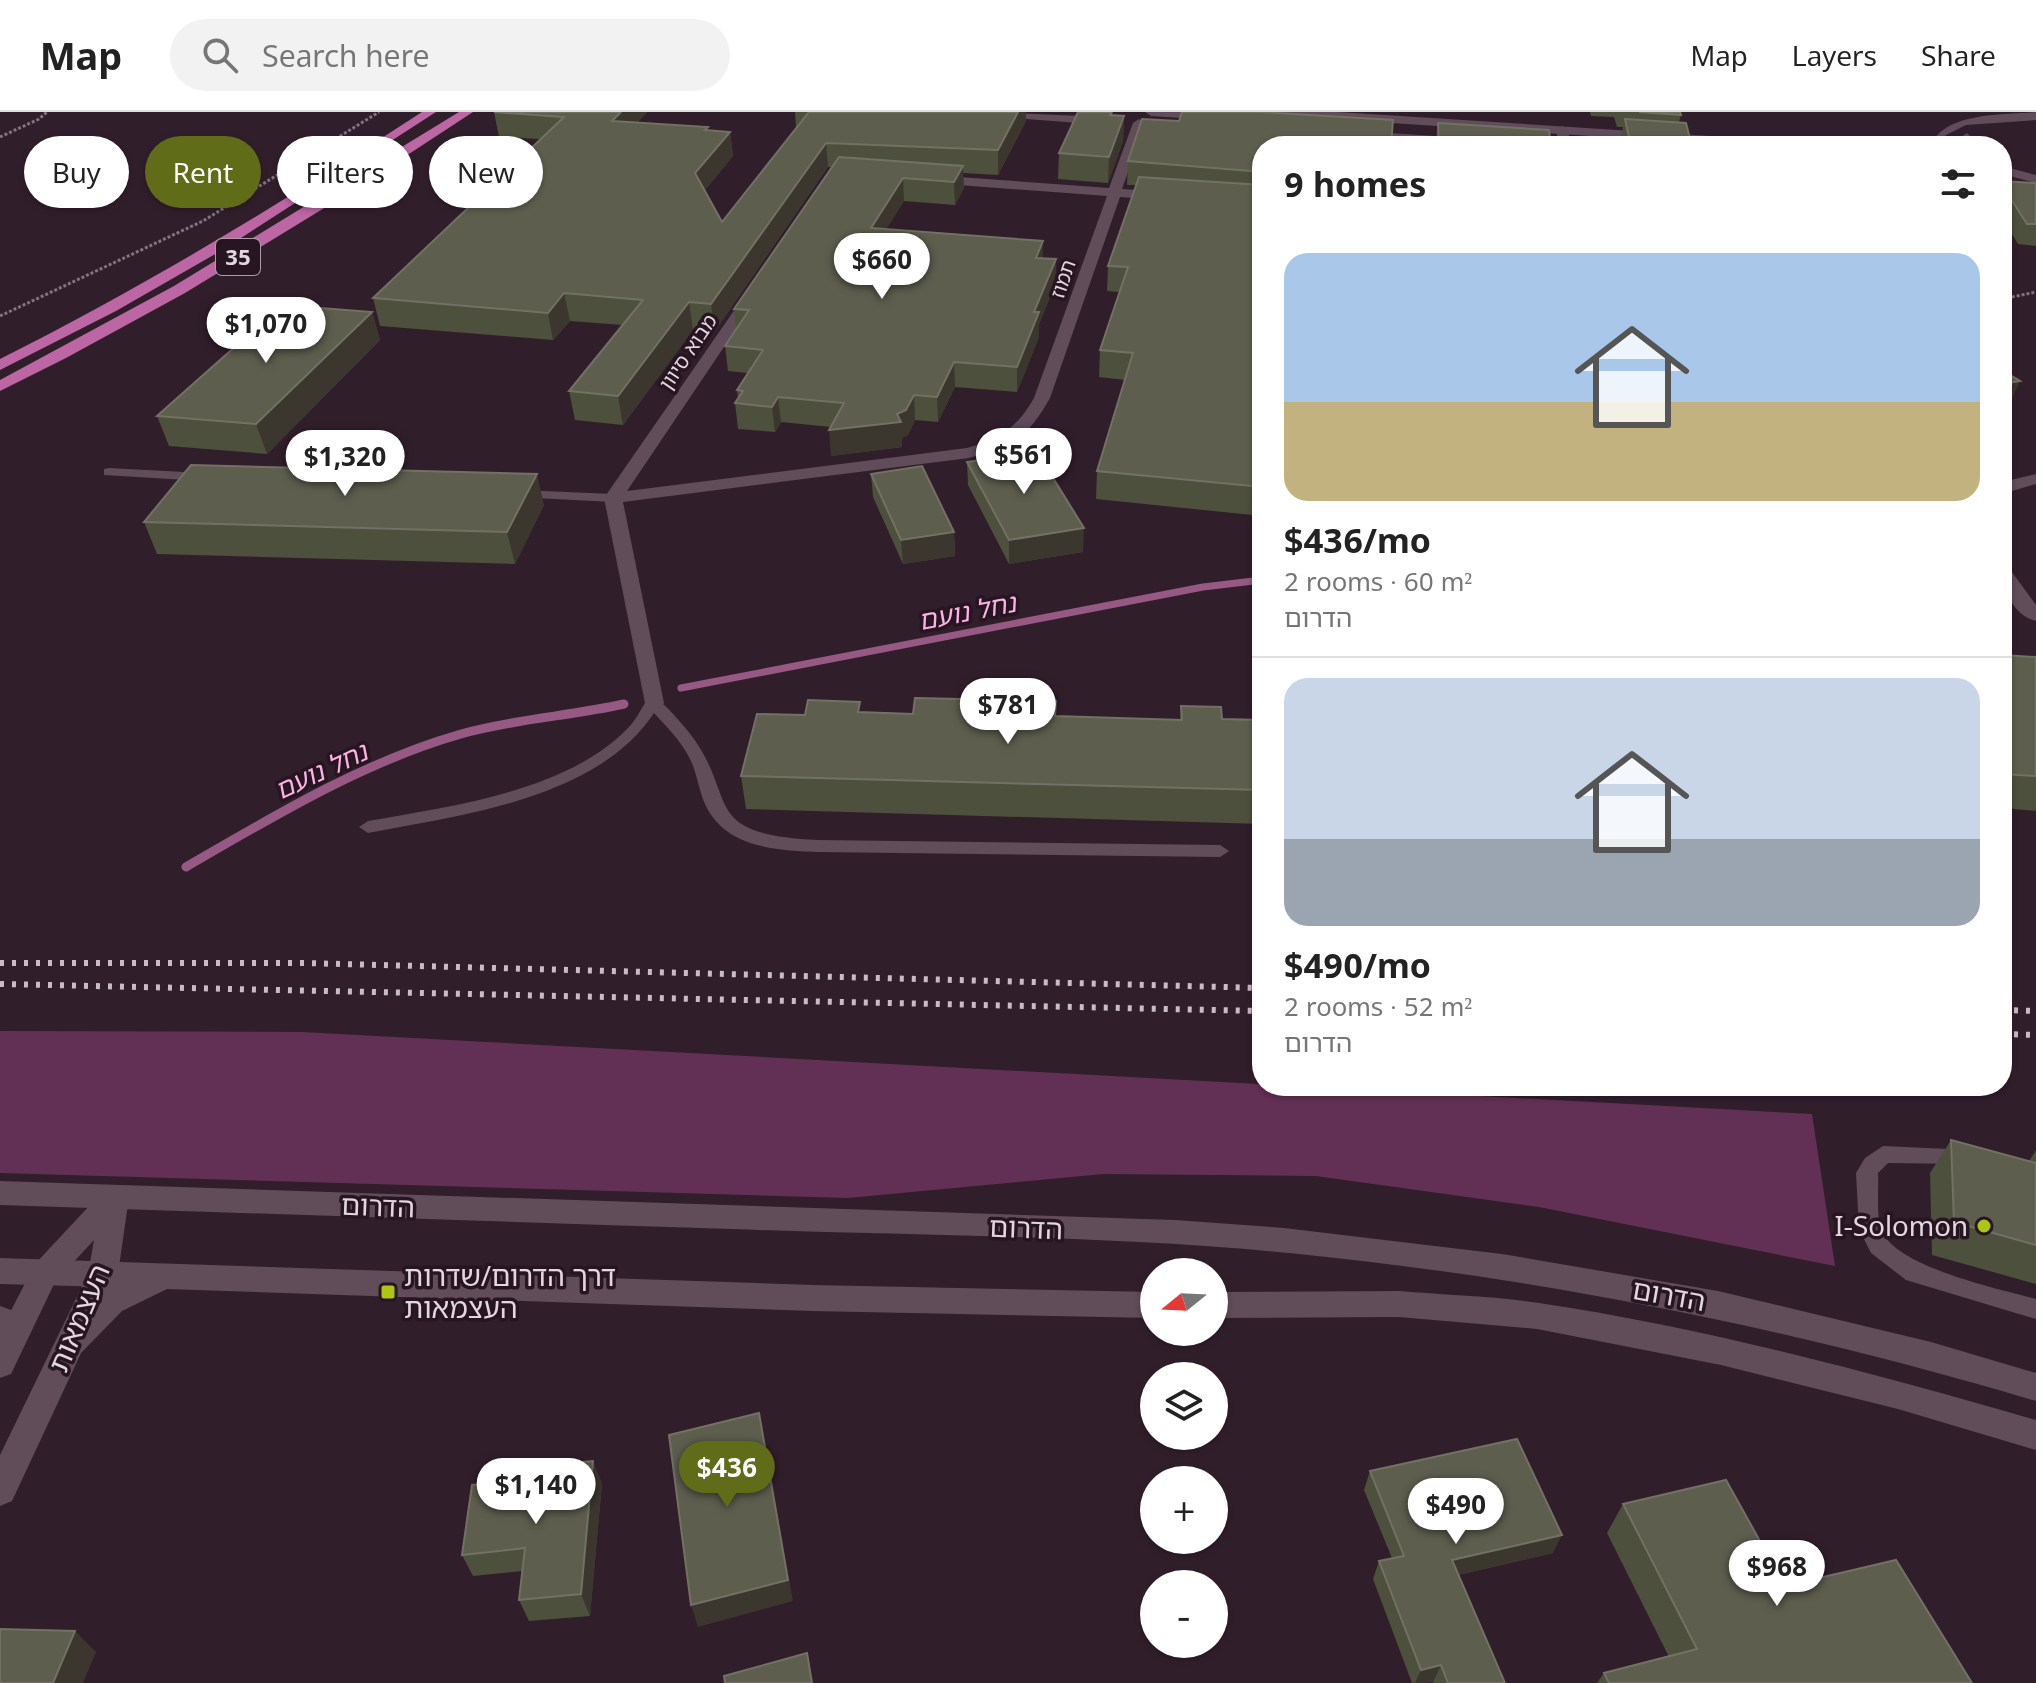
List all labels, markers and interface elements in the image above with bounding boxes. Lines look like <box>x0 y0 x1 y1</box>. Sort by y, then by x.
search box <box>170 19 730 91</box>
text: Map <box>40 29 122 81</box>
icon: search <box>198 33 242 77</box>
text: Search here <box>262 35 429 76</box>
text: Map <box>1691 36 1748 74</box>
text: Layers <box>1792 36 1877 74</box>
text: Share <box>1921 36 1996 74</box>
chip: Buy <box>24 136 129 208</box>
chip: Rent <box>145 136 261 208</box>
chip: Filters <box>277 136 413 208</box>
chip: New <box>429 136 543 208</box>
text: 9 homes <box>1284 161 1426 207</box>
icon: filters <box>1936 162 1980 206</box>
pin: $660 <box>835 233 929 301</box>
road number: 35 <box>216 239 260 275</box>
text: $660 <box>852 241 912 277</box>
street label: תמוז <box>1043 256 1082 302</box>
pin: $1,070 <box>201 297 331 365</box>
text: $1,070 <box>225 305 307 341</box>
icon: home <box>1560 305 1704 449</box>
street label: מבוא סיוון <box>652 308 723 395</box>
pin: $561 <box>977 428 1071 496</box>
pin: $1,320 <box>280 430 410 498</box>
text: $561 <box>994 436 1054 472</box>
text: $1,320 <box>304 438 386 474</box>
text: $436/mo <box>1284 517 1431 563</box>
text: 2 rooms · 60 m² <box>1284 563 1472 599</box>
water label: נחל נועם <box>915 584 1021 638</box>
text: הדרום <box>1284 599 1352 635</box>
pin: $781 <box>961 678 1055 746</box>
text: $781 <box>978 686 1038 722</box>
icon: home <box>1560 730 1704 874</box>
water label: נחל נועם <box>268 732 375 807</box>
text: $490/mo <box>1284 942 1431 988</box>
text: 2 rooms · 52 m² <box>1284 988 1472 1024</box>
text: הדרום <box>1284 1024 1352 1060</box>
street label: הדרום <box>341 1185 416 1225</box>
place label: I-Solomon <box>1834 1206 1968 1244</box>
street label: הדרום <box>989 1207 1064 1247</box>
marker: I-Solomon <box>1975 1217 1993 1235</box>
place label: דרך הדרום/שדרות העצמאות <box>404 1256 616 1326</box>
street label: העצמאות <box>38 1258 118 1377</box>
north arrow <box>1140 1258 1228 1346</box>
map controls <box>1140 1258 1228 1658</box>
street label: הדרום <box>1630 1269 1709 1319</box>
marker: דרך הדרום/שדרות העצמאות <box>379 1283 397 1301</box>
button: layers <box>1140 1362 1228 1450</box>
pin: $436 <box>680 1441 774 1509</box>
text: $436 <box>697 1449 757 1485</box>
pin: $1,140 <box>471 1458 601 1526</box>
text: $1,140 <box>495 1466 577 1502</box>
button: + <box>1140 1466 1228 1554</box>
pin: $490 <box>1409 1478 1503 1546</box>
text: $490 <box>1426 1486 1486 1522</box>
pin: $968 <box>1730 1540 1824 1608</box>
text: $968 <box>1747 1548 1807 1584</box>
button: − <box>1140 1570 1228 1658</box>

